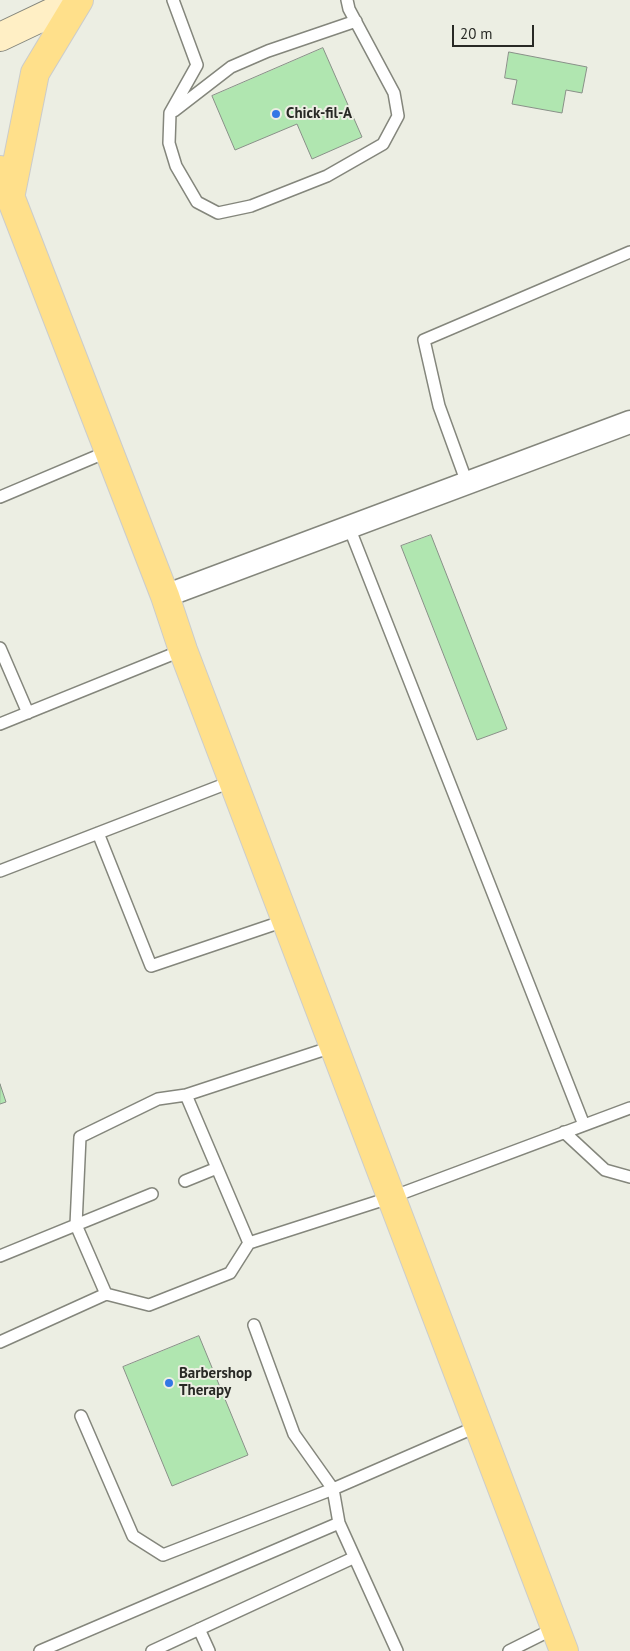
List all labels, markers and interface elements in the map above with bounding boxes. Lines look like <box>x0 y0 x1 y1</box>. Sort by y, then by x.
scale bar <box>455 15 538 47</box>
text: 20 m <box>460 24 493 43</box>
place label: Chick-fil-A <box>286 105 352 123</box>
marker: Chick-fil-A <box>270 108 282 120</box>
place label: Barbershop Therapy <box>179 1365 252 1400</box>
marker: Barbershop Therapy <box>163 1377 175 1389</box>

